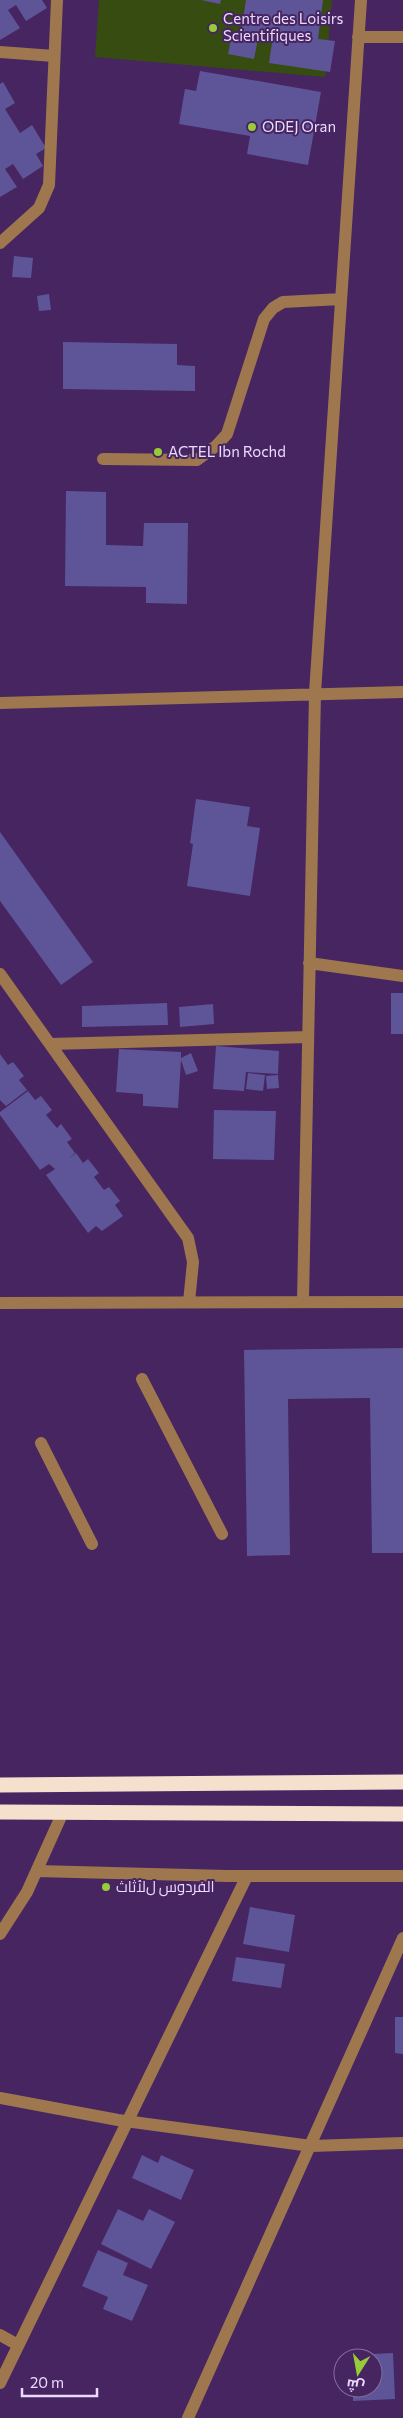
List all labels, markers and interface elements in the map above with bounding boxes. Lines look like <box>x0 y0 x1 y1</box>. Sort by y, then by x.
place label: Centre des Loisirs Scientifiques <box>223 9 344 44</box>
marker: Centre des Loisirs Scientifiques <box>207 22 219 34</box>
place label: ODEJ Oran <box>262 117 336 135</box>
marker: ODEJ Oran <box>246 121 258 133</box>
place label: ACTEL Ibn Rochd <box>168 442 286 460</box>
marker: ACTEL Ibn Rochd <box>152 446 164 458</box>
place label: الفردوس لﻷثاث <box>116 1877 215 1897</box>
marker: الفردوس لﻷثاث <box>100 1881 112 1893</box>
north arrow <box>333 2348 383 2398</box>
scale bar <box>22 2366 98 2398</box>
text: 20 m <box>30 2373 64 2391</box>
text: ش <box>345 2375 366 2396</box>

